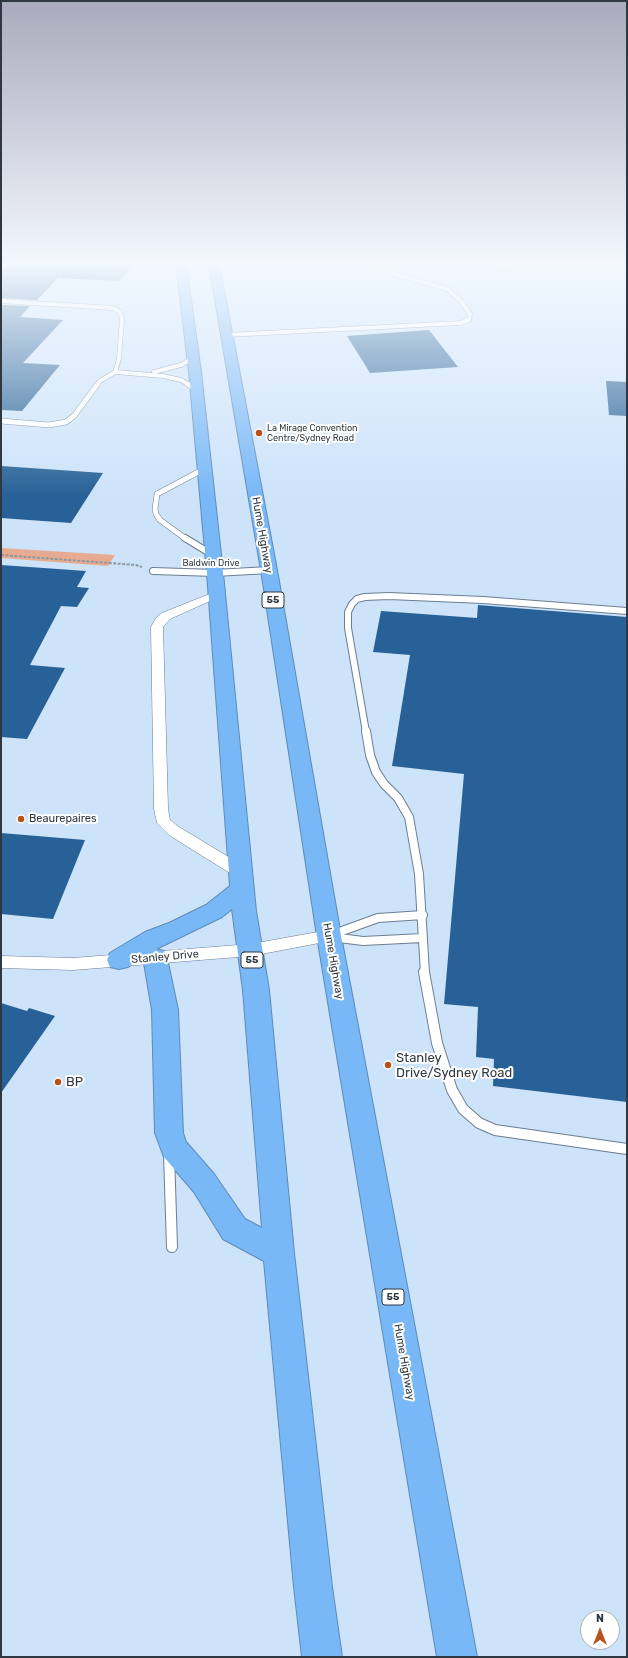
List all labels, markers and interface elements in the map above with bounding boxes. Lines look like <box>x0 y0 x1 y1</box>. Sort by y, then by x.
place label: La Mirage Convention Centre/Sydney Road <box>267 423 358 444</box>
marker: La Mirage Convention Centre/Sydney Road <box>254 428 264 438</box>
street label: Hume Highway <box>249 496 275 574</box>
street label: Baldwin Drive <box>182 558 240 568</box>
road number: 55 <box>262 592 284 608</box>
place label: Beaurepaires <box>29 812 97 826</box>
marker: Beaurepaires <box>16 814 26 824</box>
street label: Hume Highway <box>320 922 346 1000</box>
street label: Stanley Drive <box>131 947 199 967</box>
road number: 55 <box>241 952 263 968</box>
place label: Stanley Drive/Sydney Road <box>396 1050 512 1081</box>
marker: Stanley Drive/Sydney Road <box>383 1060 393 1070</box>
place label: BP <box>66 1074 83 1090</box>
marker: BP <box>53 1077 63 1087</box>
road number: 55 <box>382 1289 404 1305</box>
street label: Hume Highway <box>391 1323 417 1401</box>
north arrow <box>580 1610 620 1650</box>
text: N <box>596 1612 604 1625</box>

